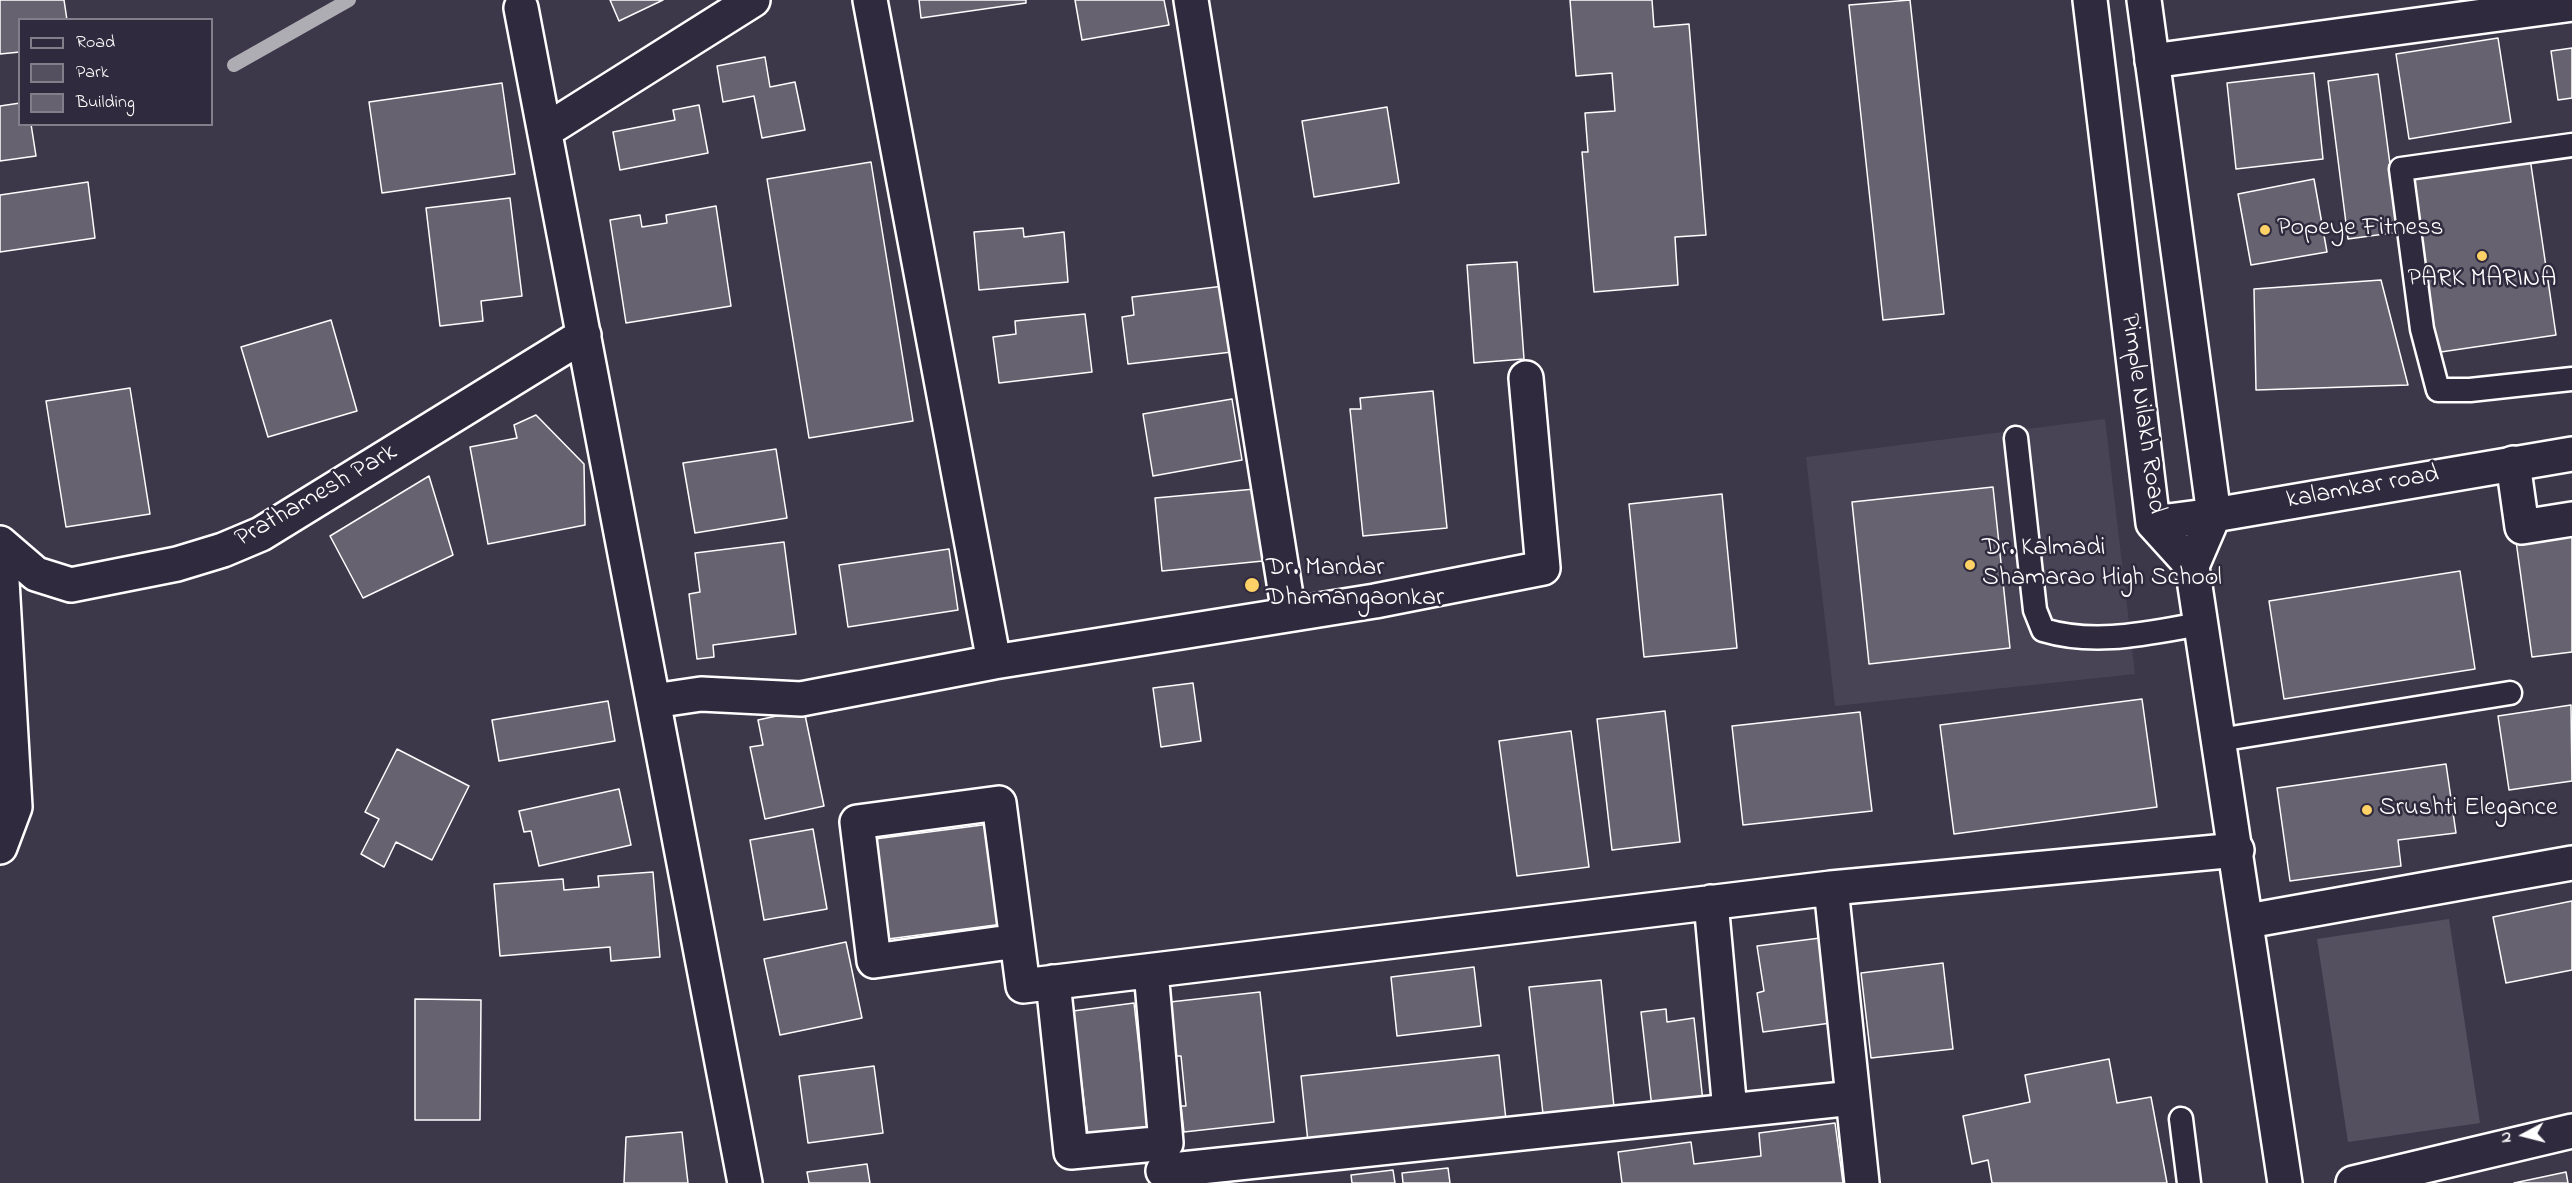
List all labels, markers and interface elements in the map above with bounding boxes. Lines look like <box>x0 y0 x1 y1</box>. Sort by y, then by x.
legend <box>18 18 213 126</box>
text: Road <box>76 30 115 56</box>
text: Park <box>76 60 109 86</box>
text: Building <box>76 90 135 116</box>
place label: Popeye Fitness <box>2277 214 2444 246</box>
marker: Popeye Fitness <box>2258 223 2272 237</box>
marker: PARK MARINA <box>2475 249 2489 263</box>
place label: PARK MARINA <box>2408 265 2556 297</box>
street label: Pimple Nilakh Road <box>2112 312 2170 516</box>
street label: Prathamesh Park <box>231 438 403 556</box>
street label: kalamkar road <box>2284 460 2442 518</box>
place label: Dr. Kalmadi Shamarao High School <box>1982 534 2222 596</box>
place label: Dr. Mandar Dhamangaonkar <box>1266 554 1444 616</box>
marker: Dr. Kalmadi Shamarao High School <box>1963 558 1977 572</box>
marker: Dr. Mandar Dhamangaonkar <box>1243 576 1261 594</box>
place label: Srushti Elegance <box>2379 794 2558 826</box>
marker: Srushti Elegance <box>2360 803 2374 817</box>
north arrow <box>2494 1105 2554 1165</box>
text: N <box>2494 1130 2519 1144</box>

